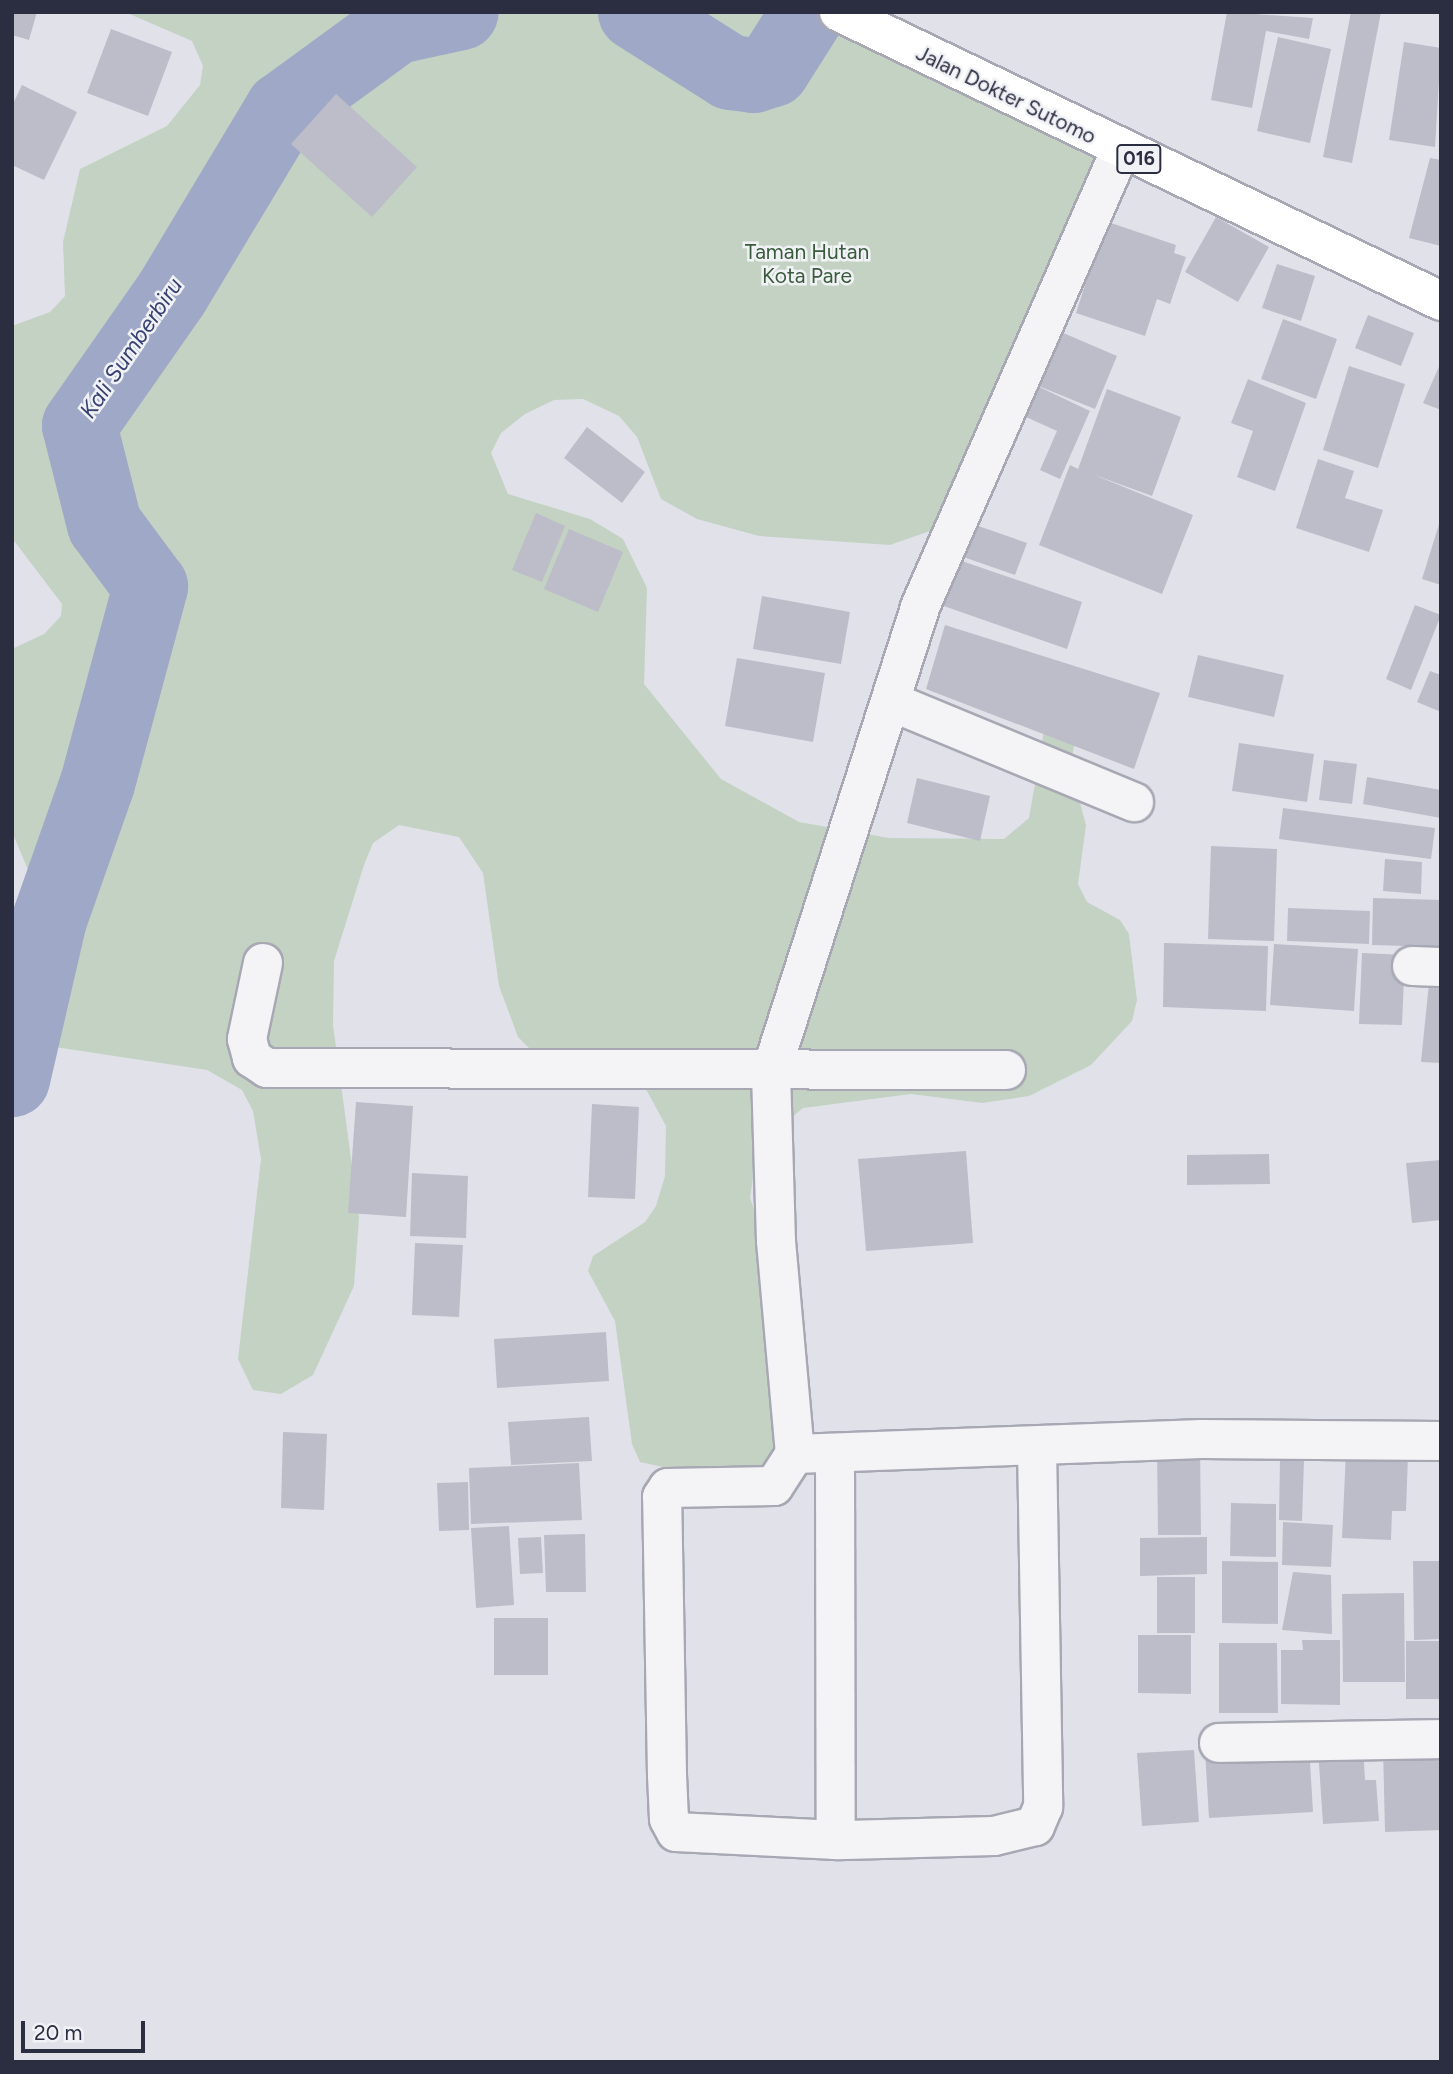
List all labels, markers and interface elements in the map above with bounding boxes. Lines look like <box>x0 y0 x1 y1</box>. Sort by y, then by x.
street label: Jalan Dokter Sutomo <box>912 41 1100 149</box>
road number: 016 <box>1116 144 1162 174</box>
park label: Taman Hutan Kota Pare <box>745 239 869 289</box>
water label: Kali Sumberbiru <box>74 273 188 423</box>
scale bar <box>24 2008 149 2052</box>
text: 20 m <box>34 2020 82 2045</box>

